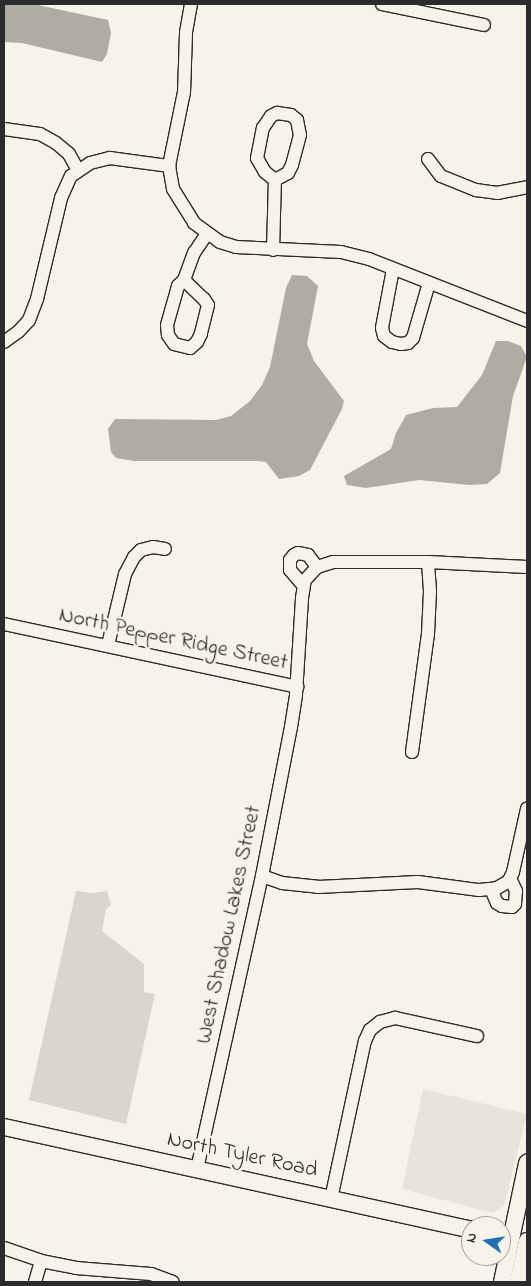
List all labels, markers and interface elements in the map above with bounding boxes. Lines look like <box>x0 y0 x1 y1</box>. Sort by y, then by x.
street label: North Pepper Ridge Street <box>56 603 290 677</box>
street label: West Shadow Lakes Street <box>192 803 268 1047</box>
street label: North Tyler Road <box>164 1127 320 1185</box>
north arrow <box>461 1216 511 1266</box>
text: N <box>461 1231 483 1245</box>

